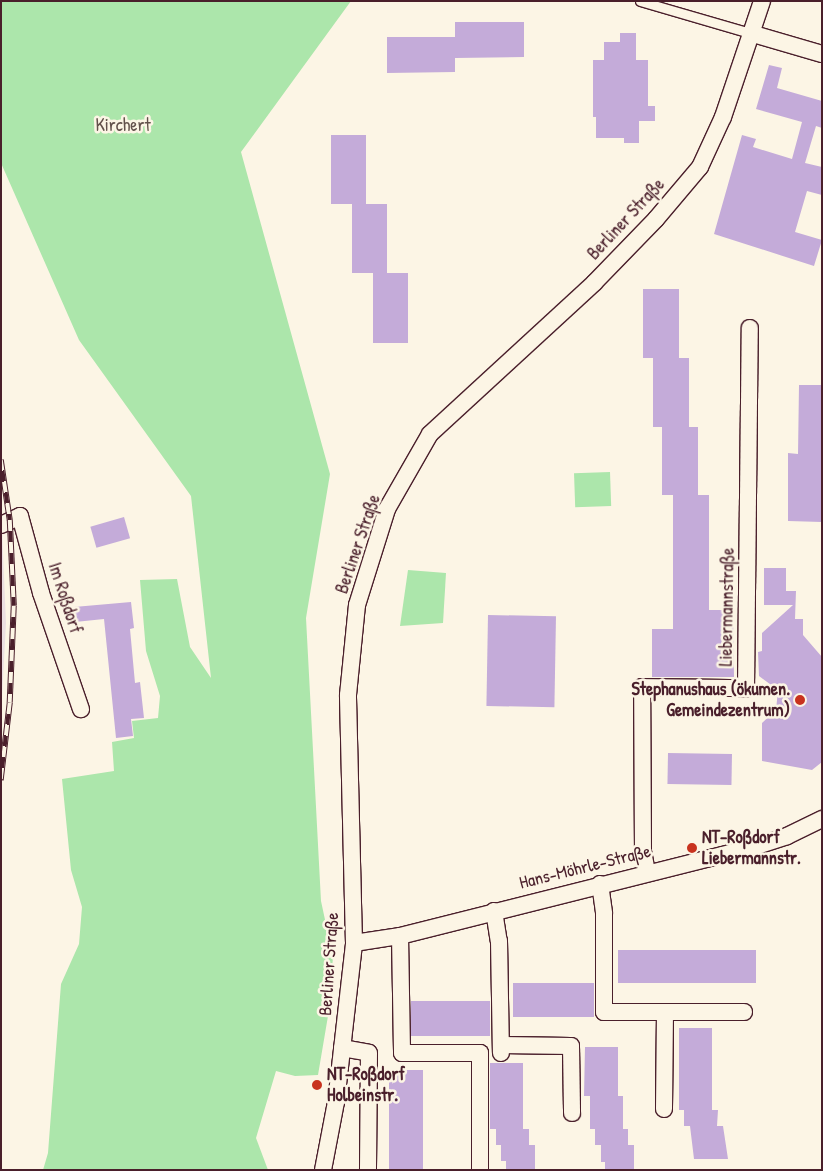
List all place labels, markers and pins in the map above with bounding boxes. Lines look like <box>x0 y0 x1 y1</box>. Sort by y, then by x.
place label: Stephanushaus (ökumen. Gemeindezentrum) <box>632 679 790 722</box>
marker: Stephanushaus (ökumen. Gemeindezentrum) <box>794 694 806 706</box>
place label: NT-Roßdorf Liebermannstr. <box>702 827 801 870</box>
marker: NT-Roßdorf Liebermannstr. <box>686 842 698 854</box>
place label: NT-Roßdorf Holbeinstr. <box>327 1064 405 1106</box>
marker: NT-Roßdorf Holbeinstr. <box>311 1079 323 1091</box>

